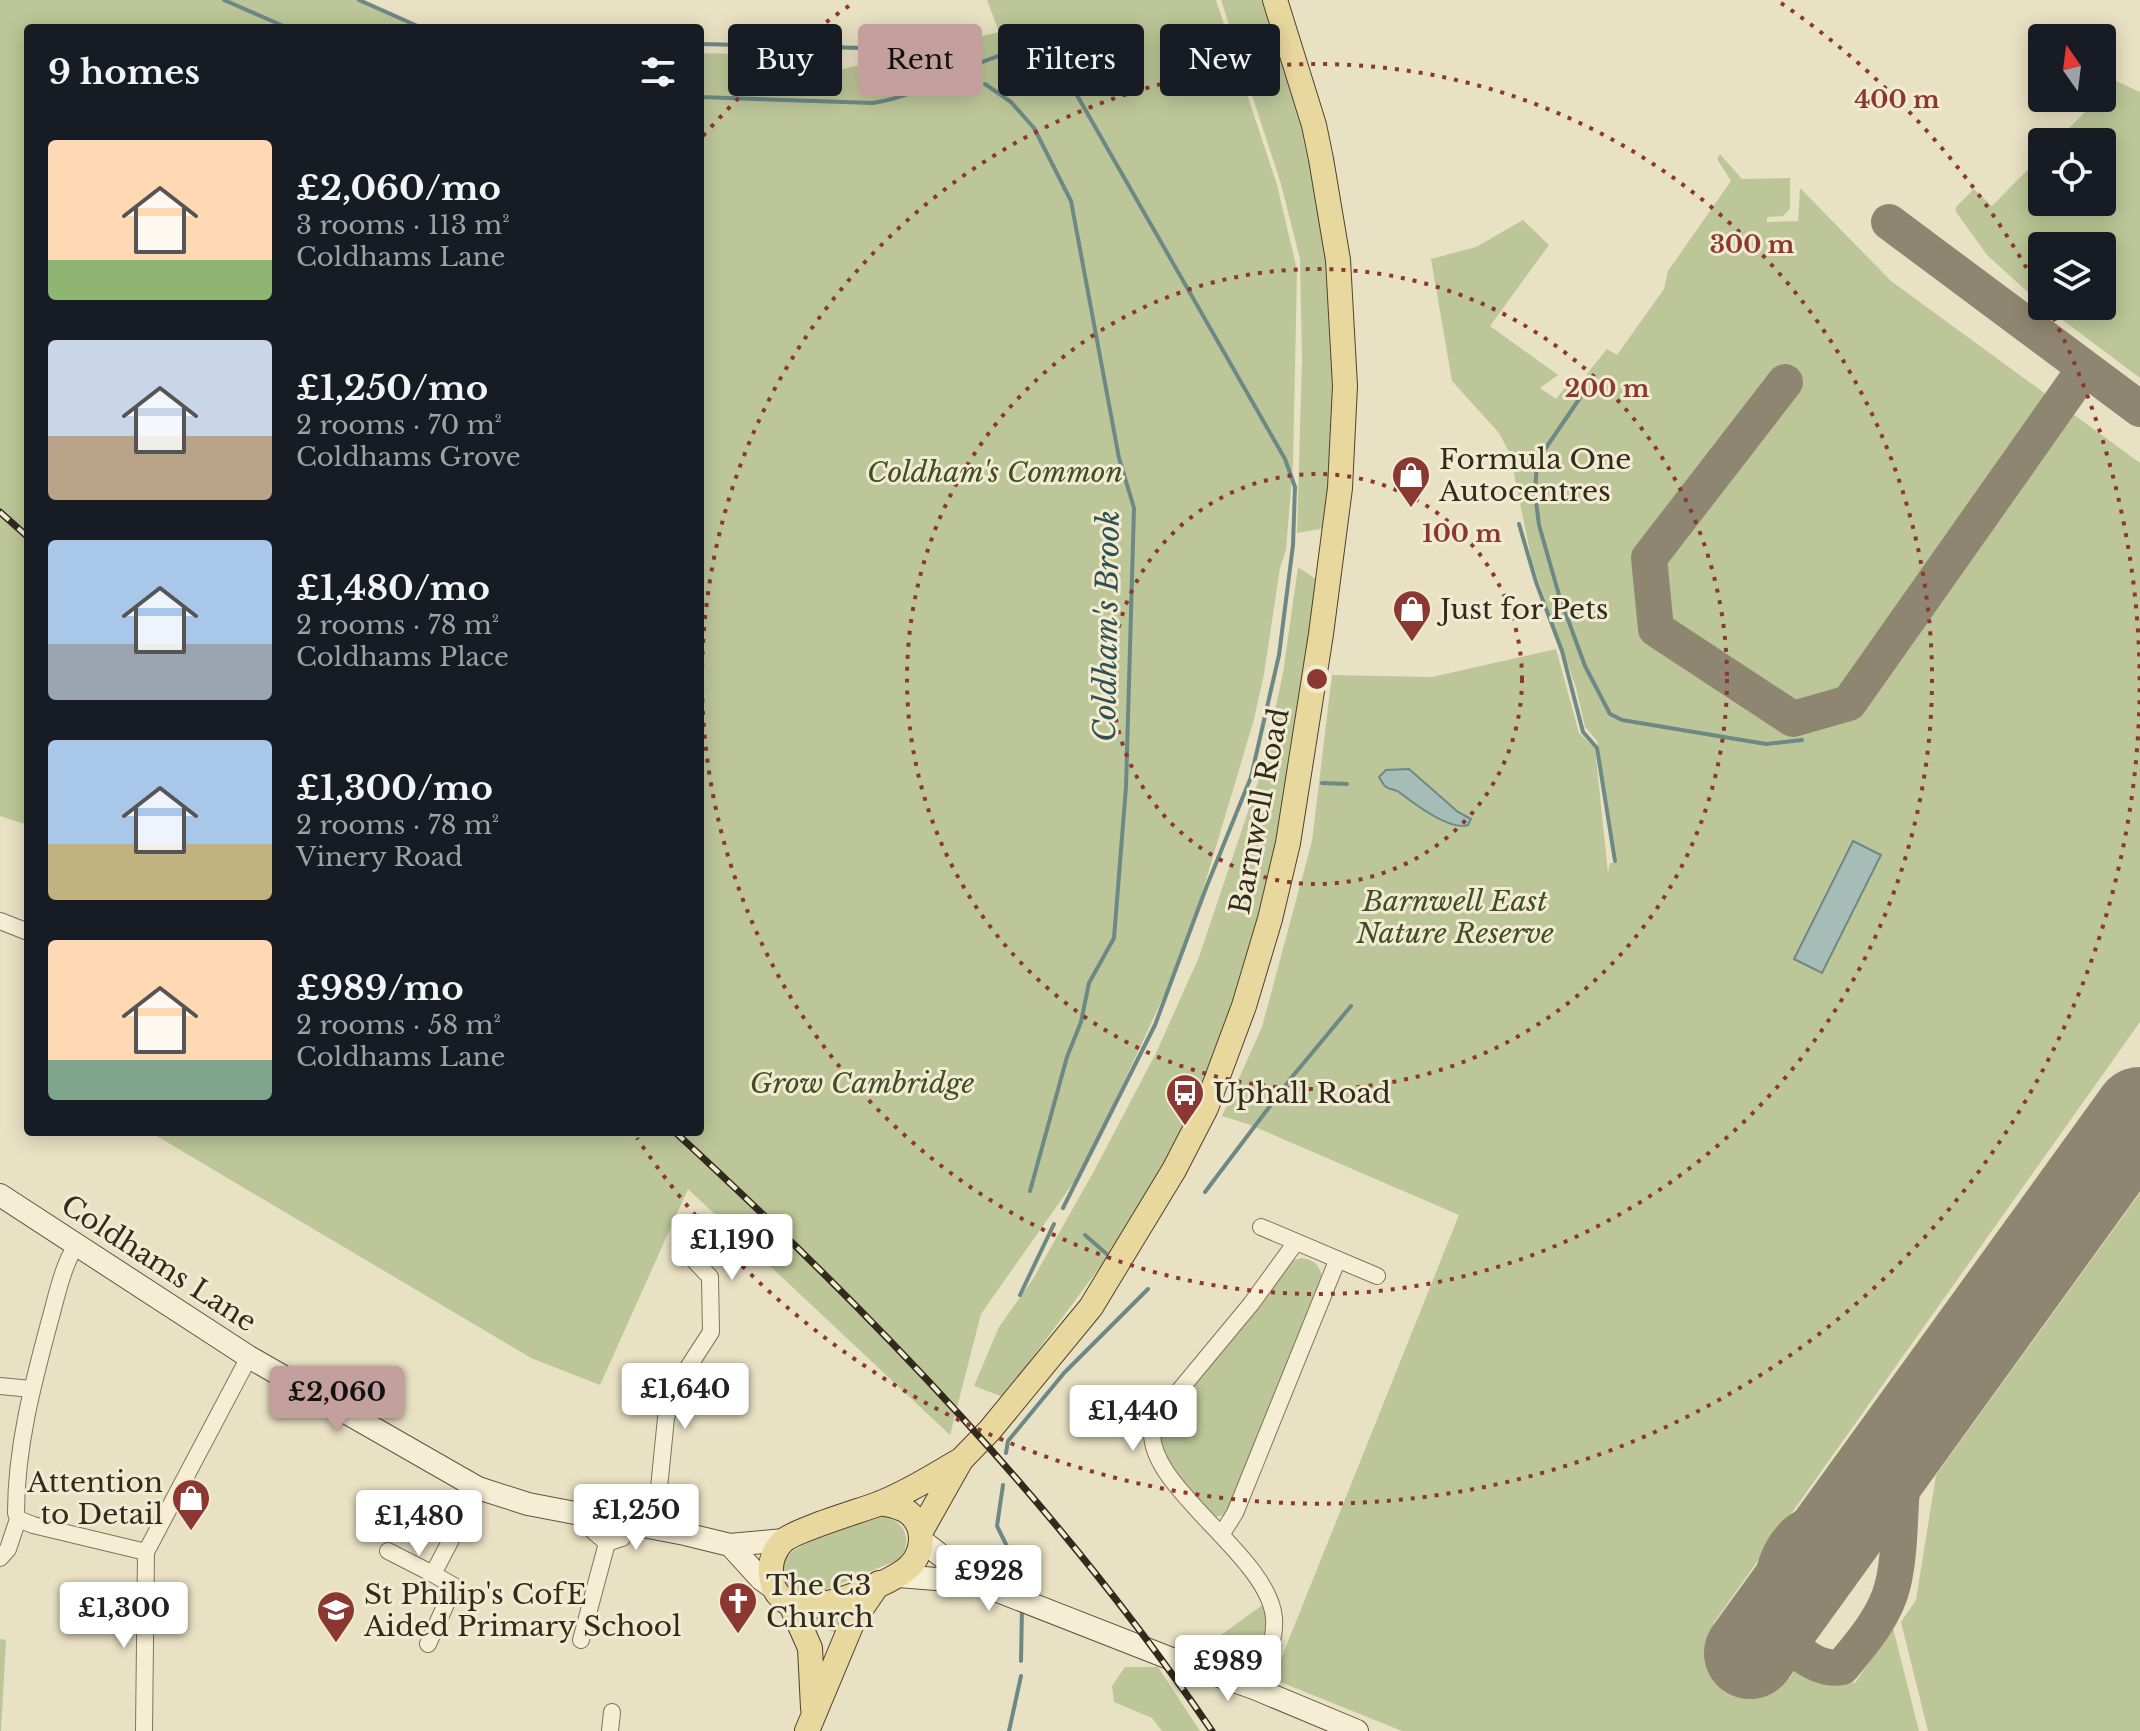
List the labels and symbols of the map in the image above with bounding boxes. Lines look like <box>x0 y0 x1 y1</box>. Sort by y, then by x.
north arrow <box>2028 24 2116 112</box>
text: 400 m <box>1854 85 1940 114</box>
text: 300 m <box>1710 230 1795 259</box>
text: 200 m <box>1565 374 1650 403</box>
place label: Formula One Autocentres <box>1438 442 1631 509</box>
shop icon: Formula One Autocentres <box>1390 454 1432 509</box>
park label: Coldham's Common <box>867 455 1123 490</box>
water label: Coldham's Brook <box>1086 510 1127 742</box>
text: 100 m <box>1422 519 1502 548</box>
shop icon: Just for Pets <box>1391 588 1433 643</box>
place label: Just for Pets <box>1436 592 1608 627</box>
centre of rings <box>1303 665 1331 693</box>
street label: Barnwell Road <box>1222 705 1297 917</box>
park label: Barnwell East Nature Reserve <box>1355 884 1554 951</box>
park label: Grow Cambridge <box>750 1066 974 1101</box>
bus stop icon: Uphall Road <box>1164 1072 1206 1127</box>
place label: Uphall Road <box>1213 1076 1391 1111</box>
street label: Coldhams Lane <box>55 1187 263 1340</box>
pin: £1,190 <box>667 1214 797 1282</box>
pin: £1,640 <box>620 1363 750 1431</box>
pin: £2,060 <box>272 1366 402 1434</box>
pin: £1,440 <box>1068 1385 1198 1453</box>
place label: Attention to Detail <box>26 1465 163 1532</box>
shop icon: Attention to Detail <box>170 1477 212 1532</box>
pin: £1,250 <box>571 1484 701 1552</box>
pin: £1,480 <box>354 1490 484 1558</box>
pin: £928 <box>942 1545 1036 1613</box>
place label: The C3 Church <box>766 1568 874 1635</box>
place label: St Philip's CofE Aided Primary School <box>363 1577 681 1644</box>
church icon: The C3 Church <box>717 1580 759 1635</box>
pin: £1,300 <box>59 1582 189 1650</box>
school or university icon: St Philip's CofE Aided Primary School <box>315 1589 357 1644</box>
pin: £989 <box>1181 1635 1275 1703</box>

